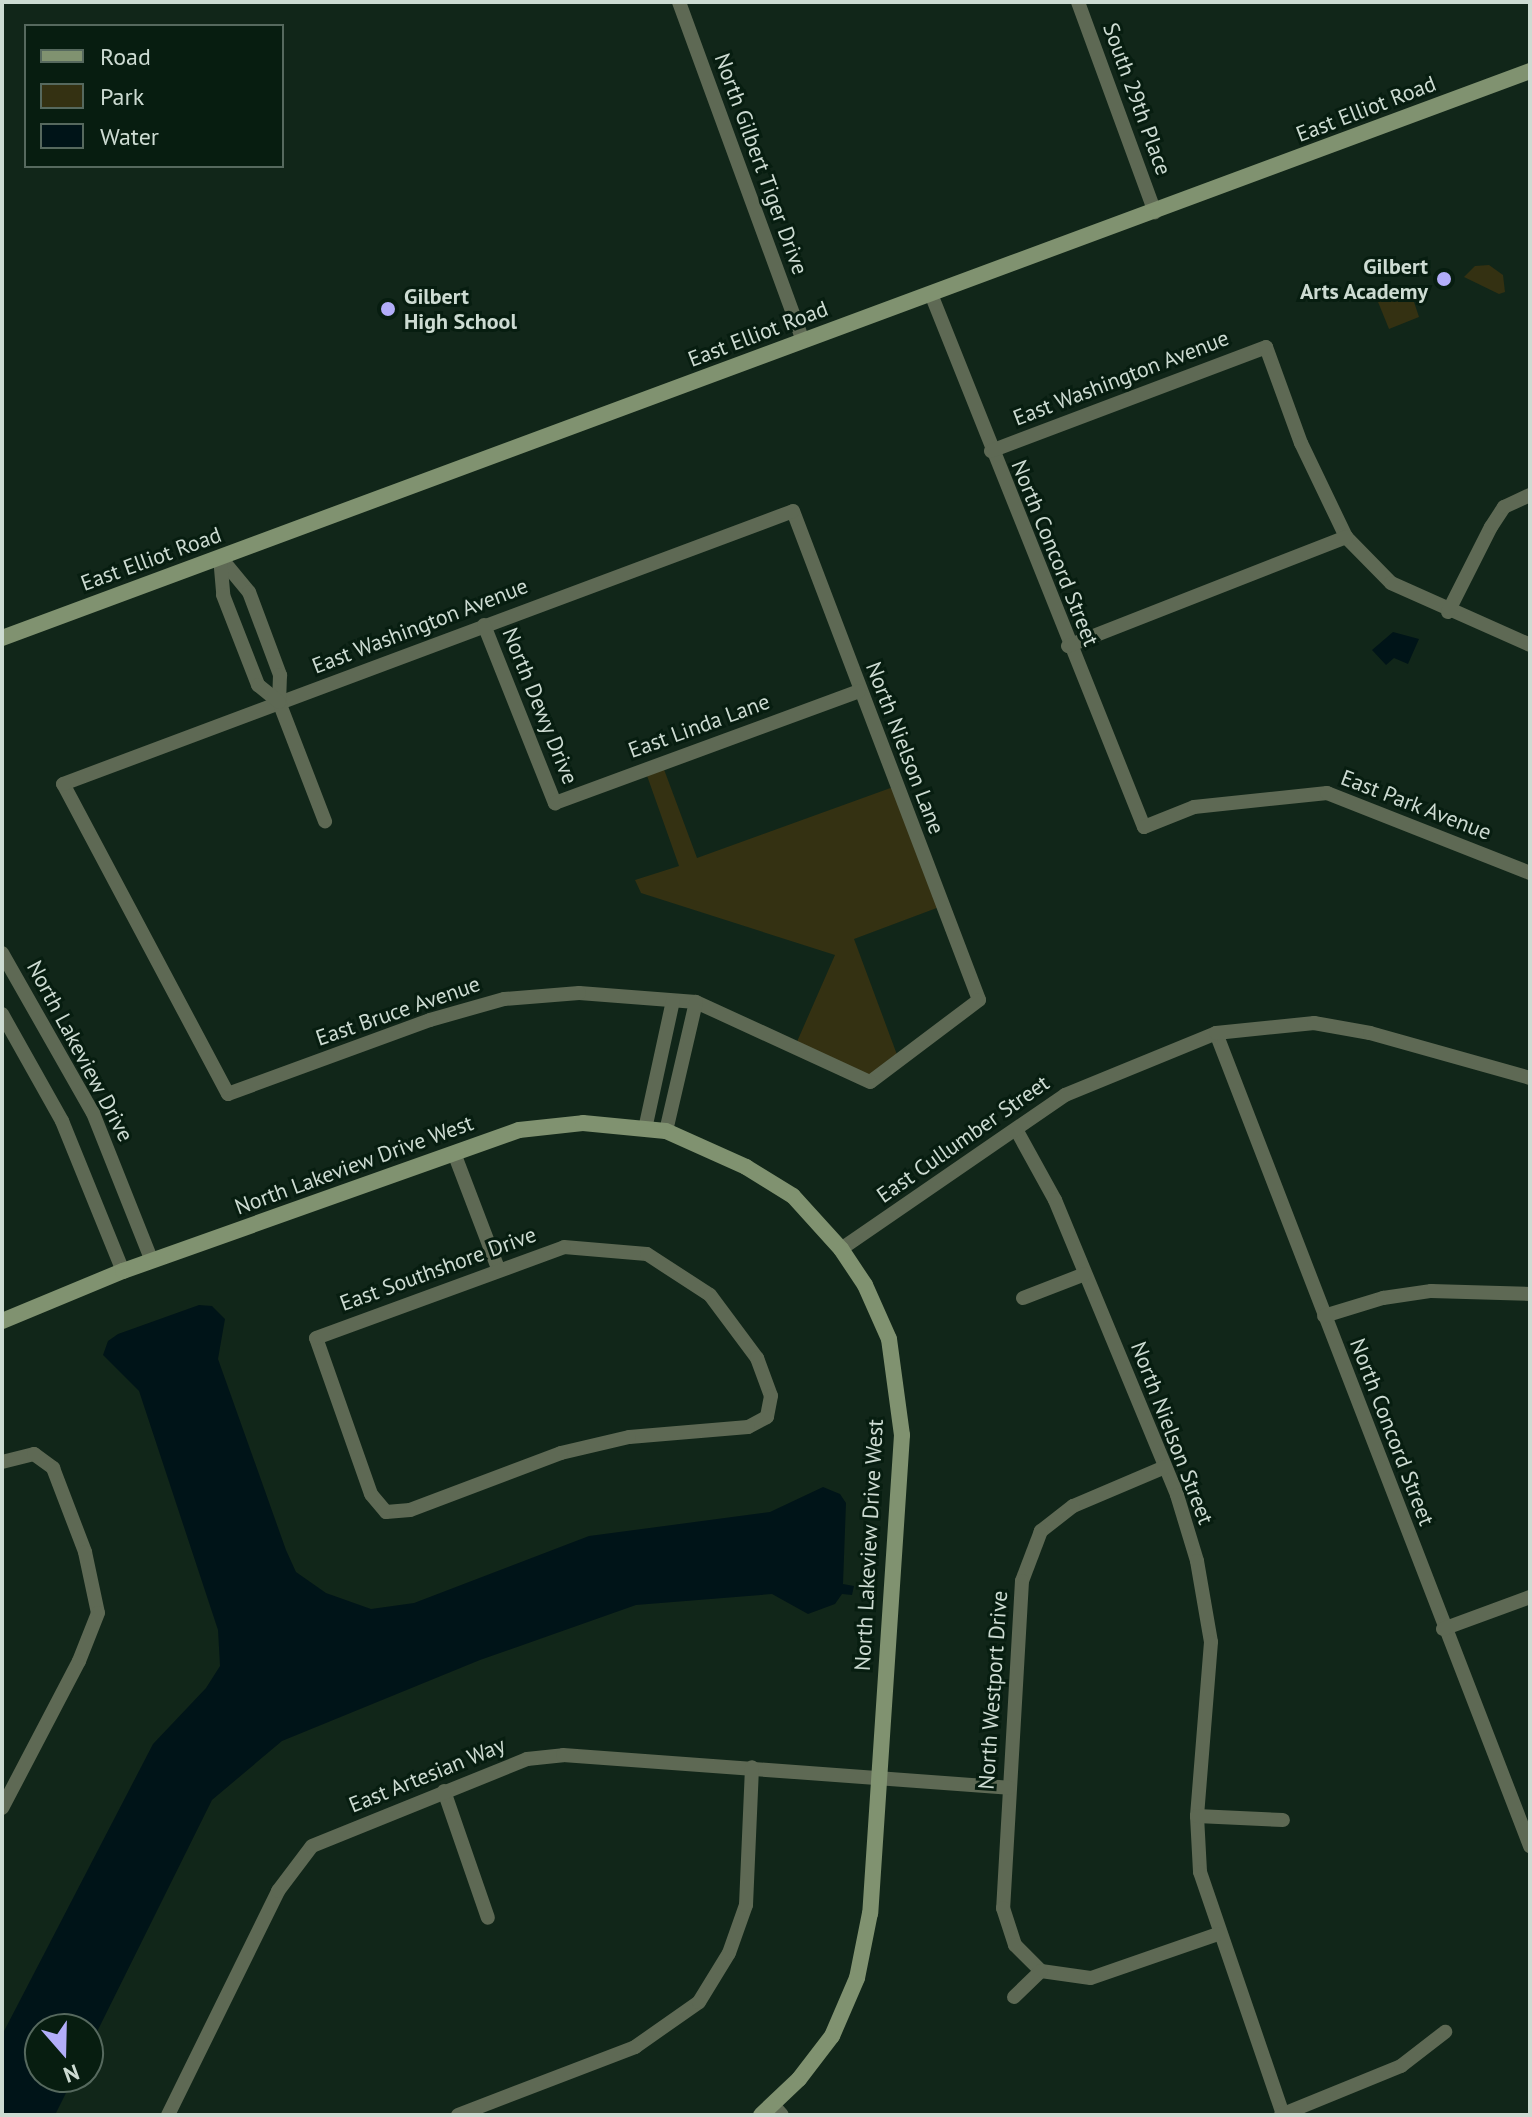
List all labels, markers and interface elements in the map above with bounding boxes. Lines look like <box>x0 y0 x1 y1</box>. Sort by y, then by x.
street label: South 29th Place <box>1097 19 1177 179</box>
legend <box>24 24 284 168</box>
text: Road <box>100 41 151 72</box>
street label: North Gilbert Tiger Drive <box>709 49 813 279</box>
street label: East Elliot Road <box>1292 70 1440 148</box>
text: Park <box>100 81 144 112</box>
text: Water <box>100 121 159 152</box>
place label: Gilbert Arts Academy <box>1299 253 1428 304</box>
marker: Gilbert Arts Academy <box>1435 270 1453 288</box>
place label: Gilbert High School <box>404 283 517 334</box>
street label: East Elliot Road <box>684 295 832 373</box>
marker: Gilbert High School <box>379 300 397 318</box>
street label: East Washington Avenue <box>1009 324 1233 432</box>
street label: North Concord Street <box>1006 456 1104 650</box>
street label: East Elliot Road <box>77 521 225 597</box>
street label: East Washington Avenue <box>308 572 532 680</box>
street label: North Dewy Drive <box>496 624 584 788</box>
street label: North Nielson Lane <box>860 658 950 838</box>
street label: East Linda Lane <box>625 688 773 764</box>
street label: East Park Avenue <box>1336 764 1496 846</box>
street label: North Lakeview Drive <box>21 956 139 1146</box>
street label: East Bruce Avenue <box>312 970 484 1052</box>
street label: East Cullumber Street <box>872 1070 1054 1208</box>
street label: North Lakeview Drive West <box>231 1109 477 1221</box>
street label: East Southshore Drive <box>336 1221 540 1317</box>
street label: North Concord Street <box>1344 1335 1440 1529</box>
street label: North Nielson Street <box>1125 1338 1219 1528</box>
street label: North Lakeview Drive West <box>849 1418 889 1672</box>
street label: North Westport Drive <box>973 1589 1013 1791</box>
street label: East Artesian Way <box>345 1731 509 1819</box>
north arrow <box>24 2013 104 2093</box>
text: N <box>60 2058 83 2089</box>

